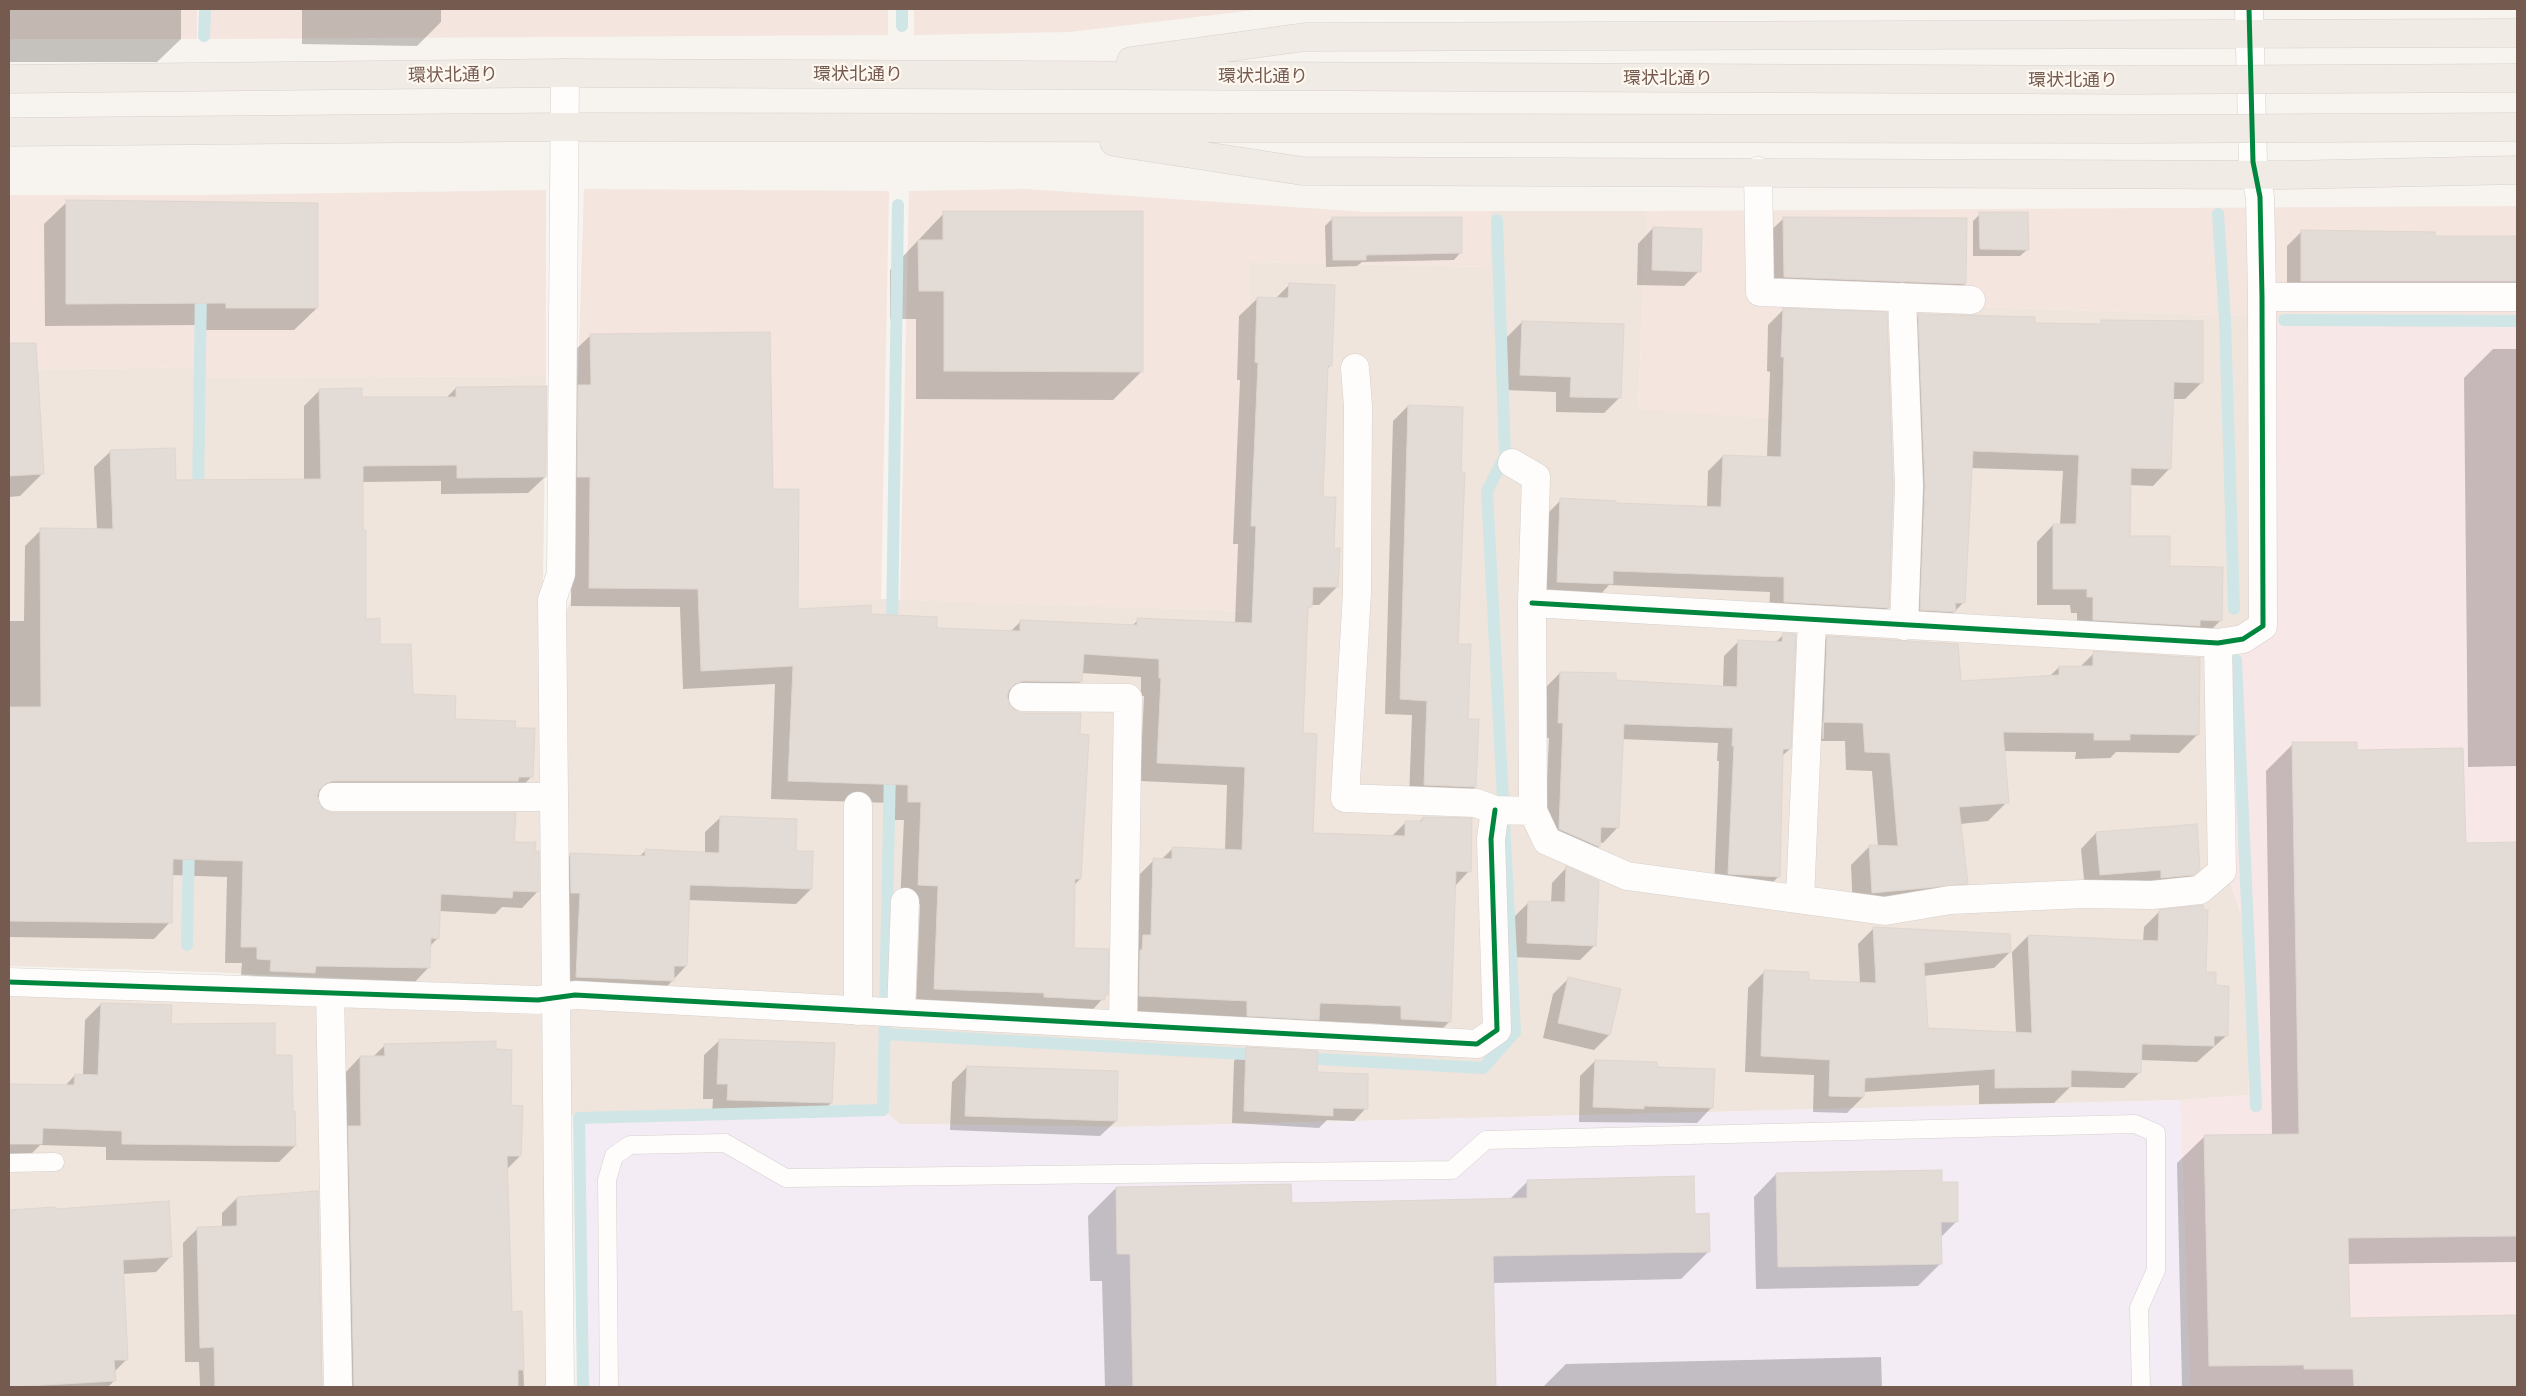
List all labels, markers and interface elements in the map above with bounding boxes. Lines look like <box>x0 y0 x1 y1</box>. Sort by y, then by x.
street label: 環状北通り <box>408 63 498 87</box>
street label: 環状北通り <box>813 63 903 85</box>
street label: 環状北通り <box>1218 65 1308 87</box>
street label: 環状北通り <box>1623 67 1713 89</box>
street label: 環状北通り <box>2028 69 2118 91</box>

